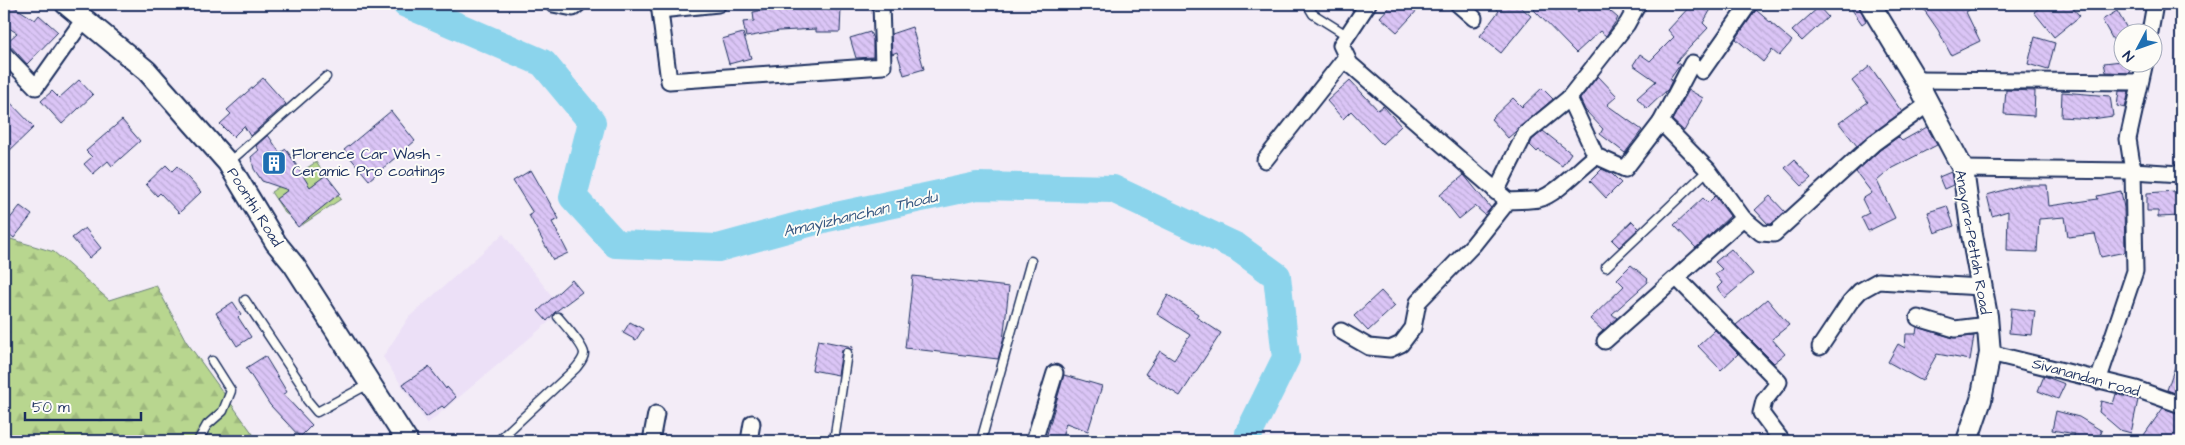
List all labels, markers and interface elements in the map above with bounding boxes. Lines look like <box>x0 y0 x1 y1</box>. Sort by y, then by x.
north arrow <box>2112 22 2162 72</box>
text: N <box>2118 46 2139 66</box>
place label: Florence Car Wash - Ceramic Pro coatings <box>292 144 446 183</box>
building icon: Florence Car Wash - Ceramic Pro coatings <box>261 150 287 176</box>
street label: Poonthi Road <box>222 163 288 251</box>
street label: Anayara-Pettah Road <box>1948 168 1996 317</box>
water label: Amayizhanchan Thodu <box>781 185 941 243</box>
street label: Sivanandan road <box>2030 353 2142 402</box>
scale bar <box>25 390 141 422</box>
text: 50 m <box>32 397 70 418</box>

